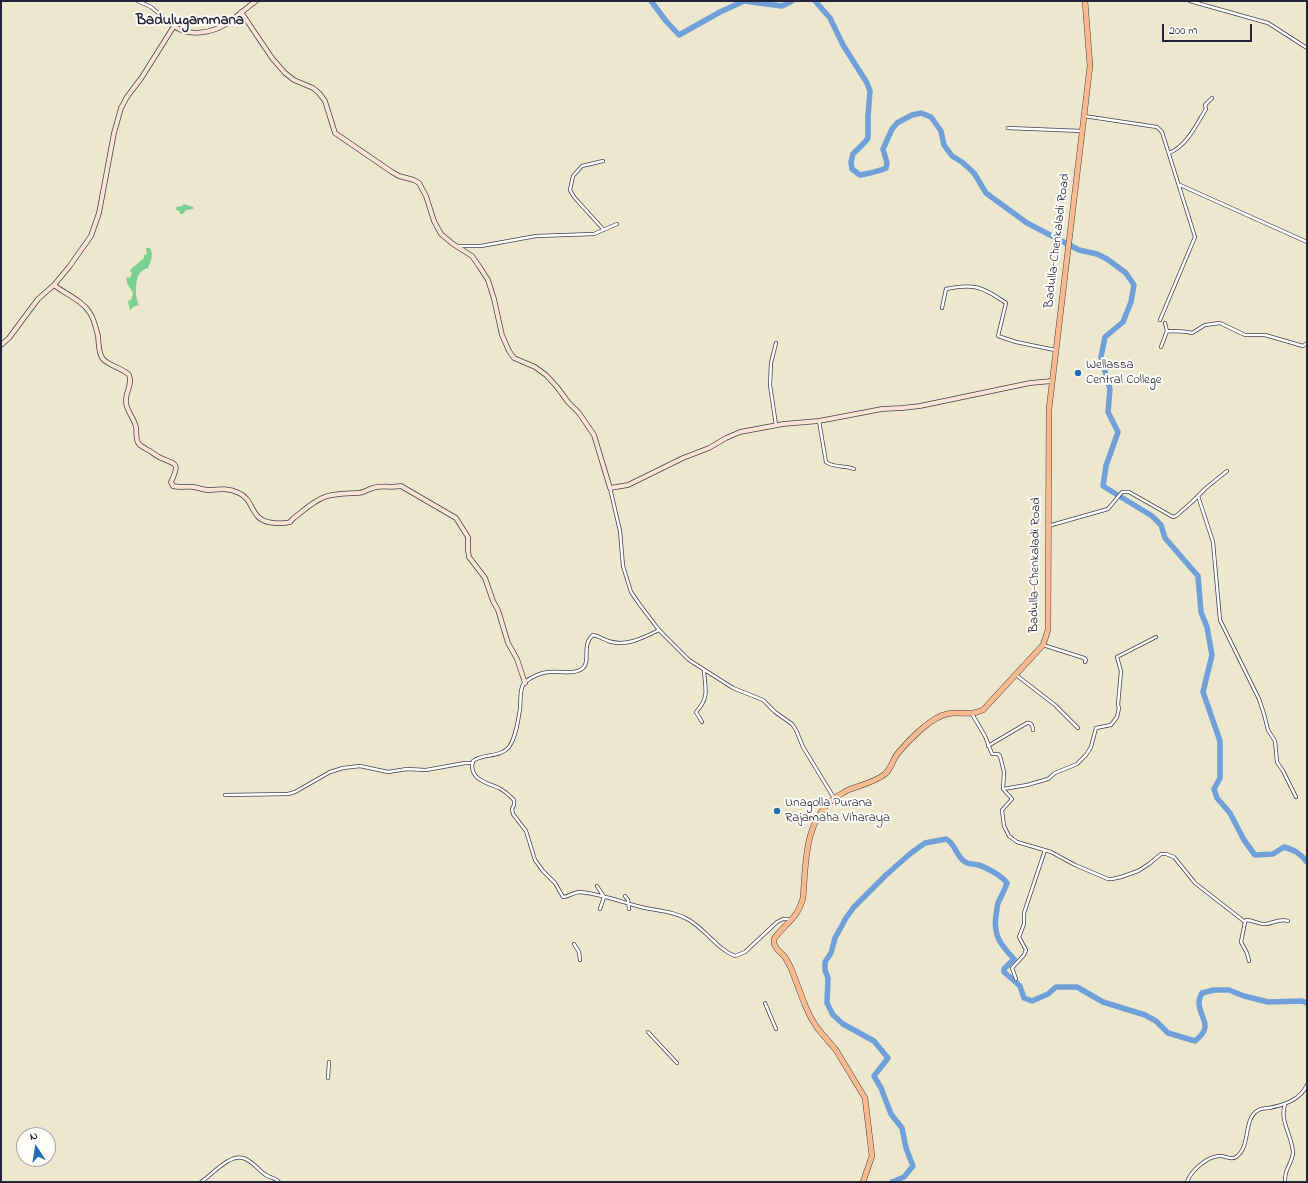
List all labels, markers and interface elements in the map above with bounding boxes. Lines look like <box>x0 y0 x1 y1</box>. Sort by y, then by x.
district label: Badulugammana <box>136 13 244 31</box>
scale bar <box>1164 16 1254 42</box>
text: 200 m <box>1169 22 1198 40</box>
street label: Badulla-Chenkaladi Road <box>1042 173 1074 309</box>
place label: Wellassa Central College <box>1086 358 1162 389</box>
marker: Wellassa Central College <box>1073 368 1083 378</box>
street label: Badulla-Chenkaladi Road <box>1027 497 1045 633</box>
place label: Unagolla Purana Rajamaha Viharaya <box>785 796 890 827</box>
marker: Unagolla Purana Rajamaha Viharaya <box>772 806 782 816</box>
north arrow <box>16 1127 56 1167</box>
text: N <box>28 1128 39 1145</box>

